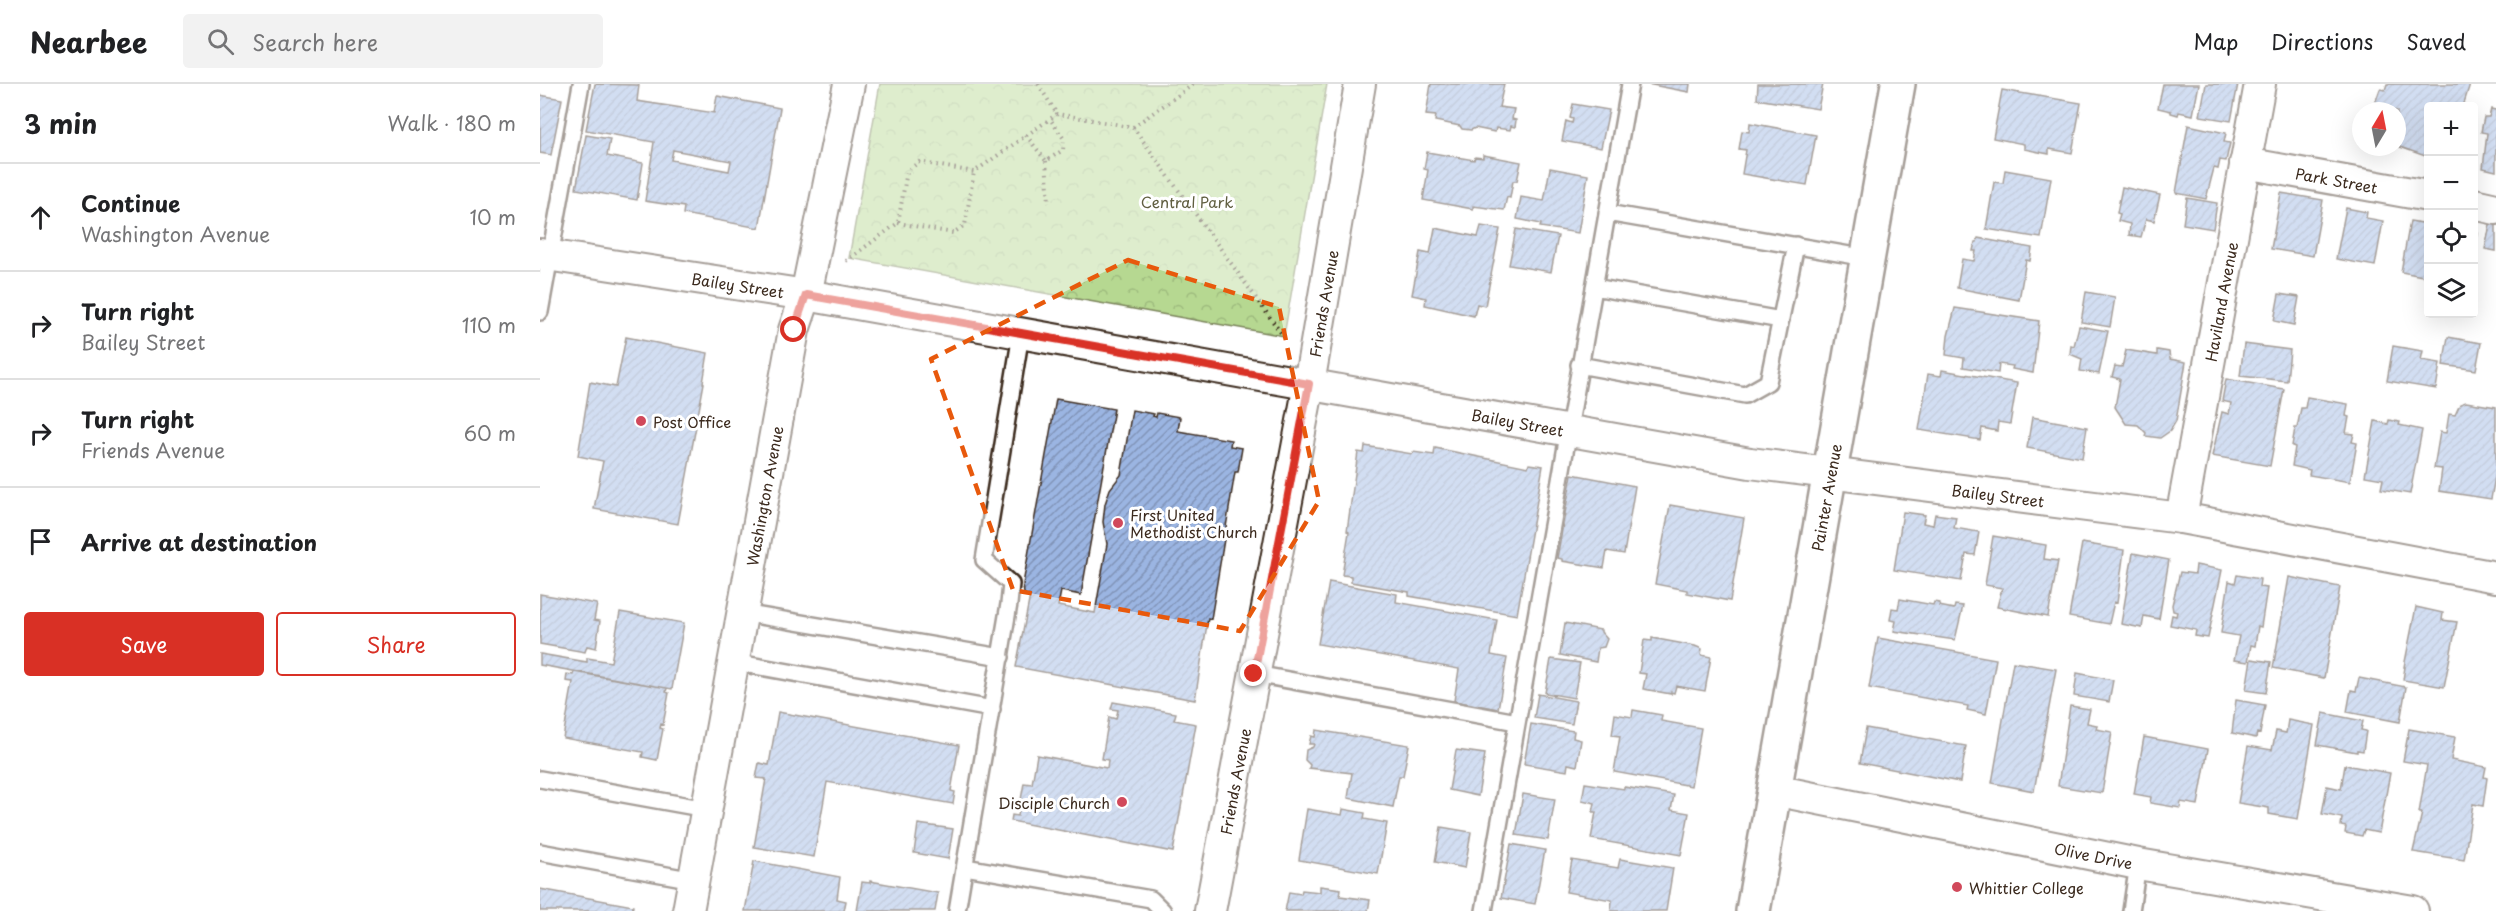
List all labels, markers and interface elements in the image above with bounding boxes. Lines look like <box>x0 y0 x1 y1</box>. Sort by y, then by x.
search box <box>183 14 603 68</box>
text: Nearbee <box>30 20 147 63</box>
icon: search <box>204 25 237 58</box>
text: Search here <box>252 25 378 58</box>
text: Map <box>2193 25 2238 57</box>
text: Directions <box>2271 25 2373 57</box>
text: Saved <box>2406 25 2466 57</box>
north arrow <box>2352 102 2406 156</box>
map controls <box>2424 102 2478 318</box>
button: + <box>2424 102 2478 156</box>
text: 3 min <box>24 104 97 143</box>
text: Walk · 180 m <box>388 108 516 138</box>
button: − <box>2424 156 2478 210</box>
street label: Park Street <box>2294 161 2379 198</box>
text: Continue <box>81 186 180 219</box>
park label: Central Park <box>1141 190 1233 213</box>
icon: ahead <box>24 201 57 234</box>
text: 10 m <box>469 202 516 232</box>
button: locate <box>2424 210 2478 264</box>
text: Washington Avenue <box>81 219 270 249</box>
street label: Haviland Avenue <box>2198 240 2243 363</box>
street label: Friends Avenue <box>1302 248 1343 359</box>
button: layers <box>2424 264 2478 318</box>
street label: Bailey Street <box>690 266 786 303</box>
text: Turn right <box>81 294 194 327</box>
icon: right <box>24 309 57 342</box>
text: 110 m <box>462 310 516 340</box>
route start <box>780 316 806 342</box>
text: Bailey Street <box>81 327 205 357</box>
text: Turn right <box>81 402 194 435</box>
street label: Bailey Street <box>1470 402 1566 441</box>
place label: Post Office <box>653 410 731 433</box>
marker: Post Office <box>634 414 648 428</box>
icon: right <box>24 417 57 450</box>
text: 60 m <box>464 418 516 448</box>
street label: Washington Avenue <box>740 424 788 568</box>
text: Friends Avenue <box>81 435 225 465</box>
street label: Painter Avenue <box>1805 442 1846 553</box>
street label: Bailey Street <box>1950 477 2046 512</box>
place label: First United Methodist Church <box>1130 503 1258 543</box>
marker: First United Methodist Church <box>1111 516 1125 530</box>
icon: arrive <box>24 525 57 558</box>
text: Arrive at destination <box>81 525 317 558</box>
button: Save <box>24 612 264 676</box>
button: Share <box>276 612 516 676</box>
route end <box>1240 660 1266 686</box>
street label: Friends Avenue <box>1213 726 1256 837</box>
place label: Disciple Church <box>998 791 1110 814</box>
marker: Disciple Church <box>1115 795 1129 809</box>
street label: Olive Drive <box>2052 836 2135 874</box>
place label: Whittier College <box>1969 876 2084 899</box>
marker: Whittier College <box>1950 880 1964 894</box>

